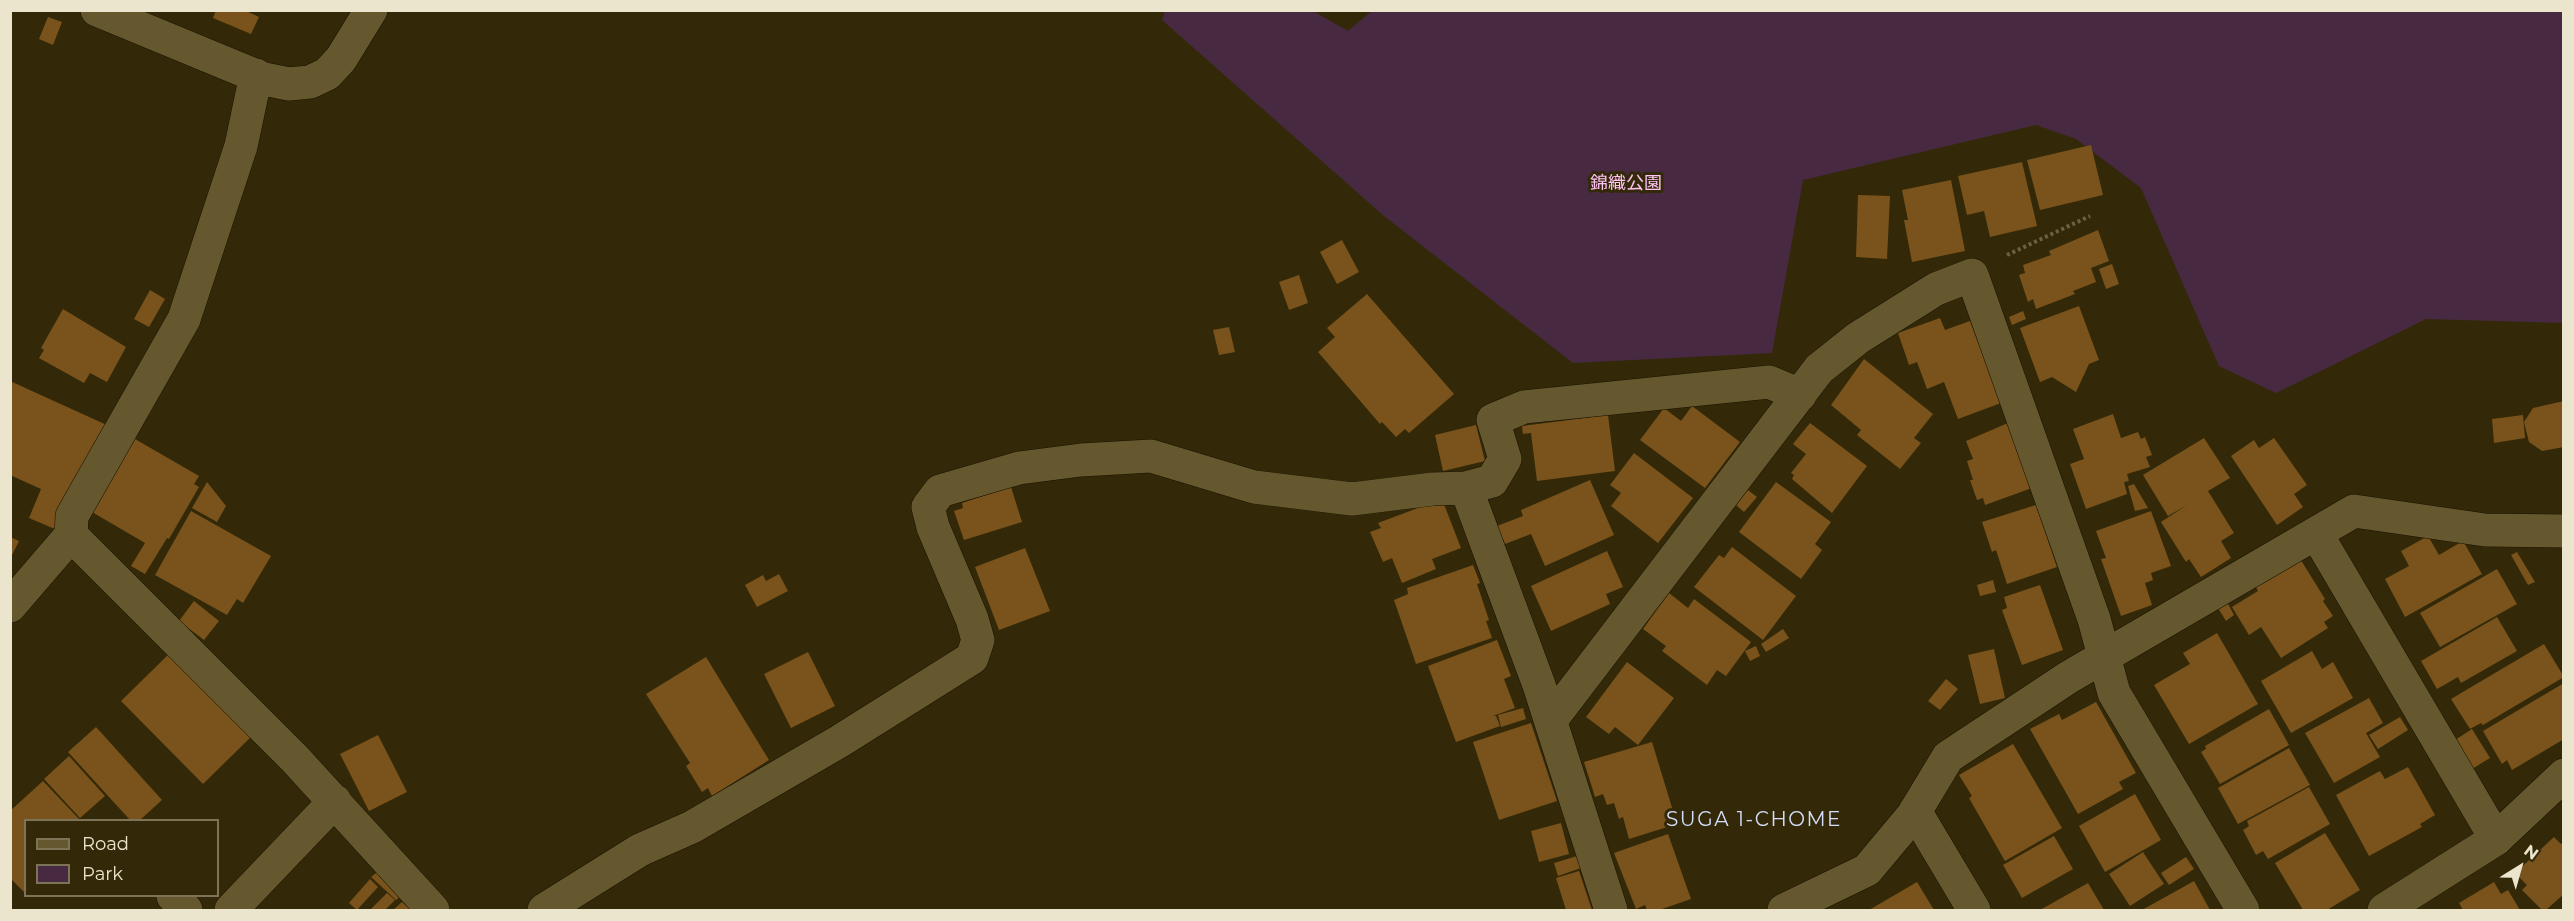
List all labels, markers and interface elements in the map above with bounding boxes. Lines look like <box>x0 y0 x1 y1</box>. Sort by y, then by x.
park label: 錦織公園 <box>1590 173 1662 195</box>
district label: SUGA 1-CHOME <box>1666 808 1842 832</box>
legend <box>24 819 219 897</box>
text: Road <box>82 833 129 855</box>
north arrow <box>2490 837 2550 897</box>
text: N <box>2520 841 2542 864</box>
text: Park <box>82 863 123 885</box>

